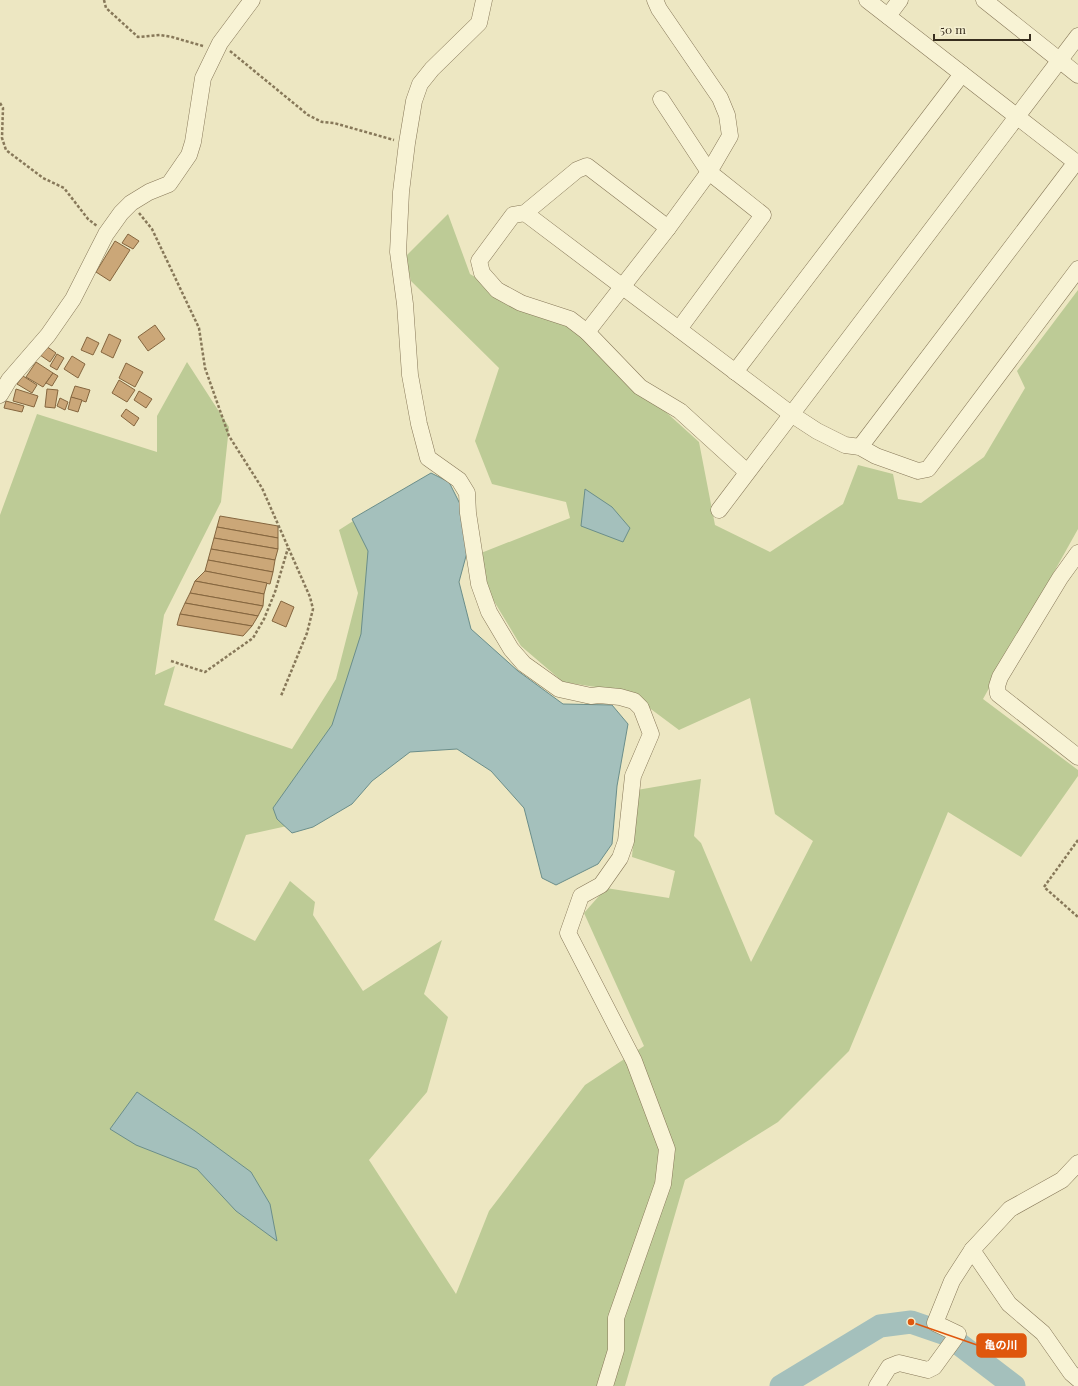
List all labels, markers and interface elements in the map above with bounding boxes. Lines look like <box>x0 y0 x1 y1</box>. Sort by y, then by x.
scale bar <box>934 16 1030 42</box>
text: 50 m <box>940 21 966 37</box>
callout: 亀の川 <box>977 1334 1026 1357</box>
text: 亀の川 <box>985 1337 1018 1352</box>

